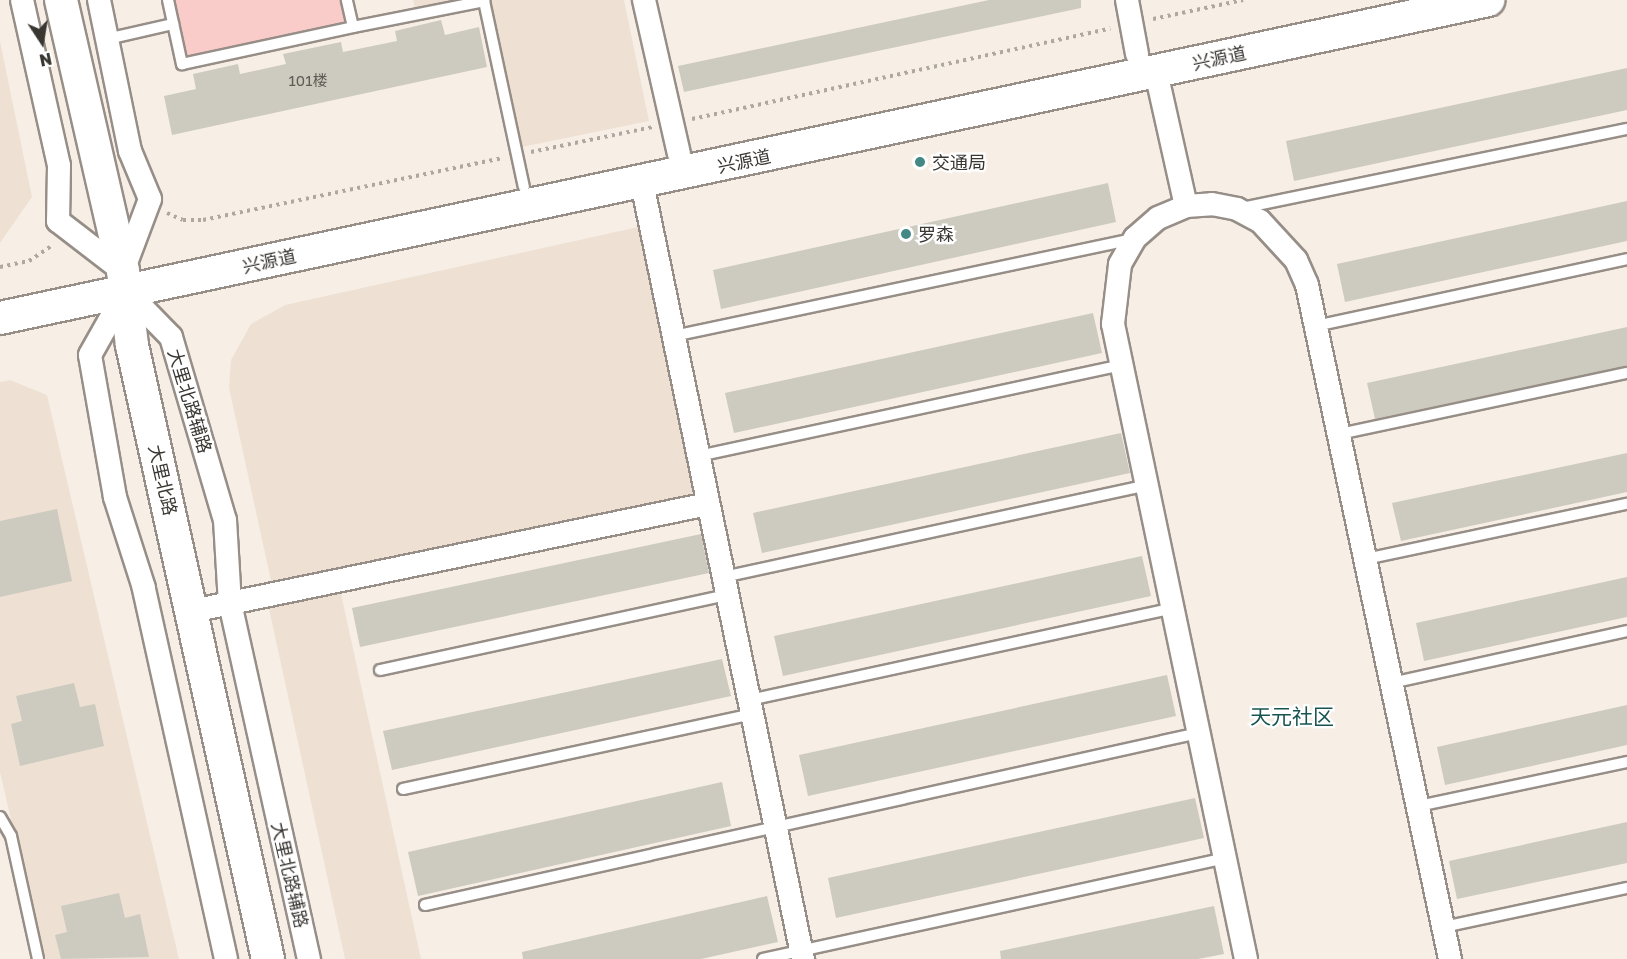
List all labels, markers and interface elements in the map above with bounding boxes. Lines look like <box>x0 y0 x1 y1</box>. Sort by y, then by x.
north arrow <box>12 12 72 72</box>
street label: 兴源道 <box>1190 42 1248 74</box>
text: N <box>38 49 54 71</box>
house number: 101楼 <box>289 72 327 90</box>
street label: 兴源道 <box>715 145 773 177</box>
place label: 交通局 <box>932 151 986 173</box>
marker: 交通局 <box>913 155 927 169</box>
place label: 罗森 <box>918 223 954 245</box>
marker: 罗森 <box>899 227 913 241</box>
street label: 兴源道 <box>240 245 298 277</box>
street label: 大里北路辅路 <box>164 346 216 456</box>
street label: 大里北路 <box>144 442 182 518</box>
district label: 天元社区 <box>1250 703 1334 729</box>
street label: 大里北路辅路 <box>267 820 313 930</box>

